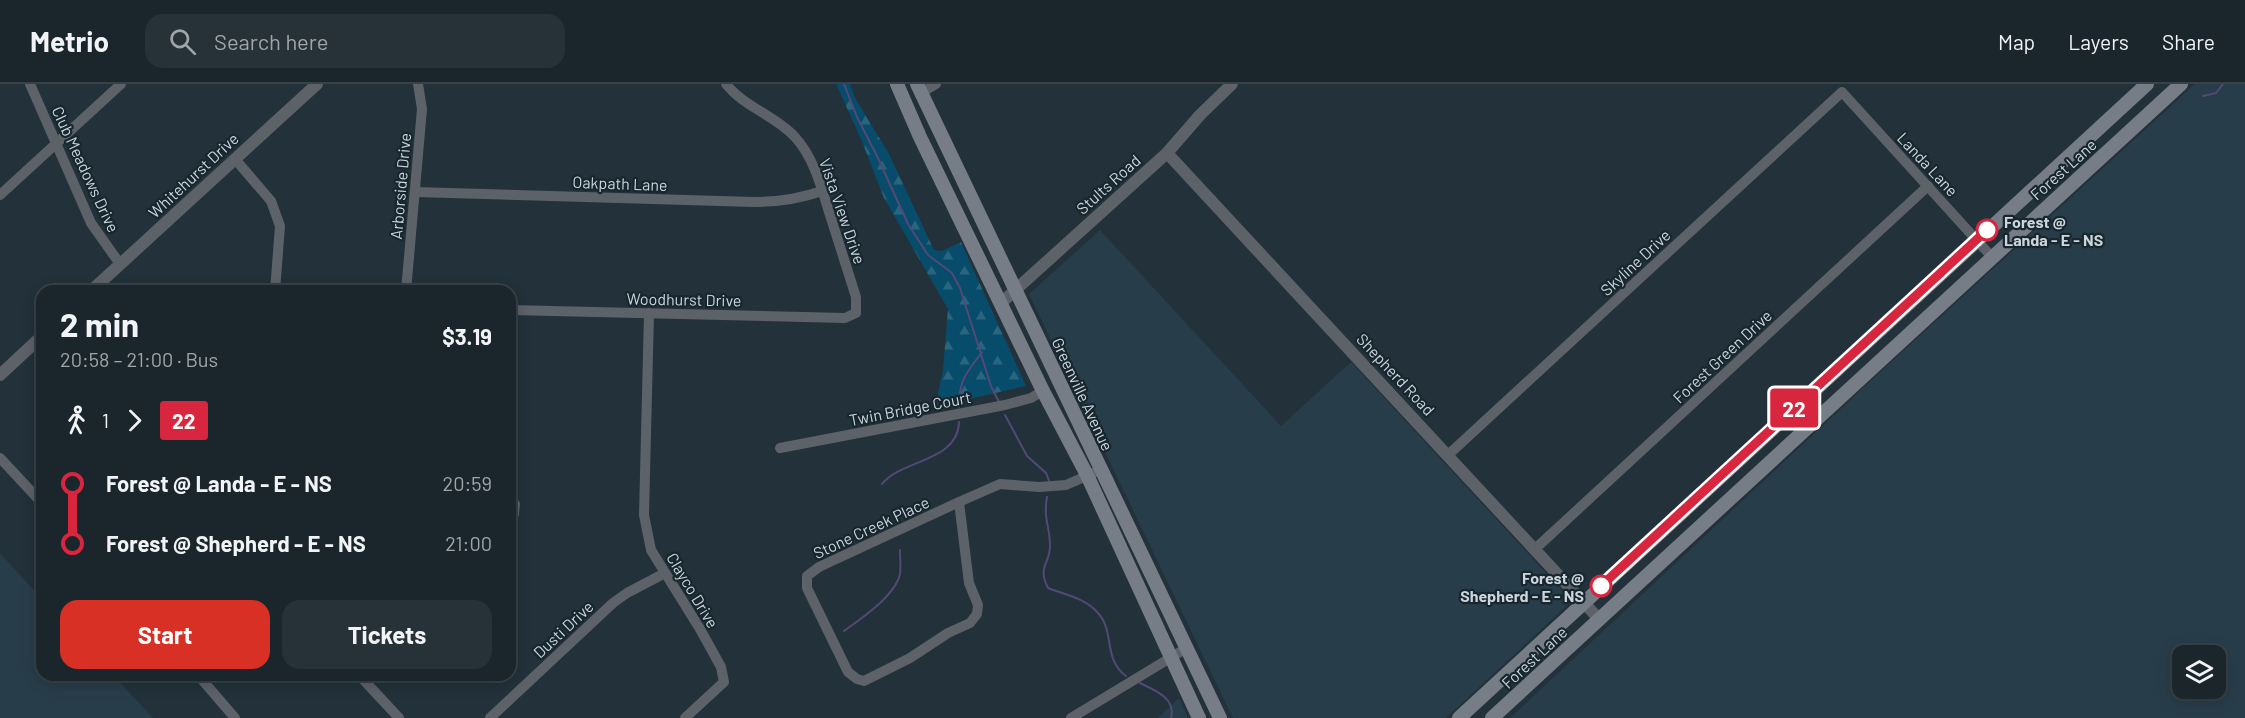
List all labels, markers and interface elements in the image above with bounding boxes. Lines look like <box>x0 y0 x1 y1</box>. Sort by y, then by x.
search box <box>145 14 565 68</box>
text: Metrio <box>30 24 109 58</box>
icon: search <box>166 25 199 58</box>
text: Search here <box>214 28 328 54</box>
text: Map <box>1998 29 2035 54</box>
text: Layers <box>2068 29 2129 54</box>
text: Share <box>2162 29 2215 54</box>
street label: Club Meadows Drive <box>49 103 123 235</box>
street label: Whitehurst Drive <box>144 128 242 222</box>
street label: Landa Lane <box>1894 128 1962 200</box>
street label: Arborside Drive <box>386 132 414 240</box>
street label: Forest Lane <box>2026 134 2100 204</box>
street label: Stults Road <box>1072 150 1144 218</box>
street label: Vista View Drive <box>816 156 870 266</box>
street label: Oakpath Lane <box>572 172 668 194</box>
place label: Forest @ Landa - E - NS <box>2004 212 2103 249</box>
marker: Forest @ Landa - E - NS <box>1976 219 1998 241</box>
street label: Skyline Drive <box>1596 225 1674 299</box>
street label: Woodhurst Drive <box>626 288 742 310</box>
text: 2 min <box>60 304 139 344</box>
street label: Forest Green Drive <box>1669 305 1775 407</box>
text: $3.19 <box>442 323 492 349</box>
street label: Shepherd Road <box>1353 329 1439 419</box>
street label: Greenville Avenue <box>1048 334 1118 454</box>
text: 20:58 – 21:00 · Bus <box>60 347 218 371</box>
street label: Twin Bridge Court <box>847 387 973 429</box>
line badge: 22 <box>1767 388 1821 428</box>
text: 22 <box>1782 396 1806 421</box>
icon: walk <box>60 404 93 437</box>
icon: forward <box>118 404 151 437</box>
text: 1 <box>102 408 109 432</box>
text: 22 <box>172 408 196 433</box>
text: Forest @ Landa - E - NS <box>106 470 332 496</box>
text: 20:59 <box>443 471 492 495</box>
street label: Stone Creek Place <box>810 492 932 562</box>
text: Forest @ Shepherd - E - NS <box>106 530 366 556</box>
text: 21:00 <box>445 531 492 555</box>
street label: Clayco Drive <box>663 549 723 631</box>
place label: Forest @ Shepherd - E - NS <box>1460 568 1584 605</box>
marker: Forest @ Shepherd - E - NS <box>1590 575 1612 597</box>
street label: Dusti Drive <box>529 597 597 661</box>
button: Start <box>60 600 270 669</box>
button: Tickets <box>282 600 492 669</box>
street label: Forest Lane <box>1497 622 1571 692</box>
map controls <box>2172 645 2226 699</box>
button: layers <box>2172 645 2226 699</box>

